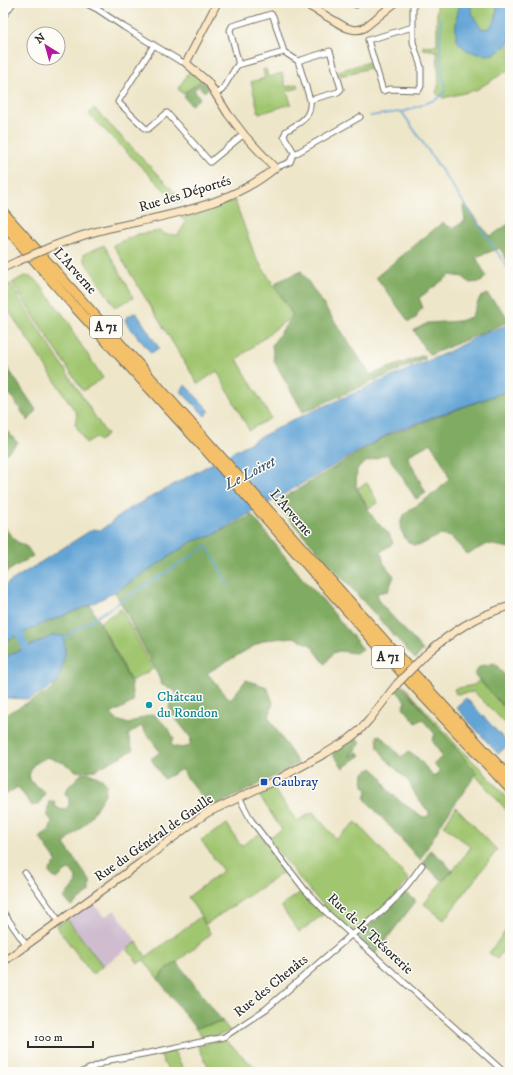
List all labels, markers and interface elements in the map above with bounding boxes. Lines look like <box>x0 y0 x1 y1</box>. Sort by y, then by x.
north arrow <box>26 26 66 66</box>
text: N <box>33 31 48 47</box>
street label: Rue des Déportés <box>137 171 234 217</box>
street label: L'Arverne <box>49 244 101 298</box>
road number: A 71 <box>90 316 122 338</box>
water label: Le Loiret <box>221 452 280 494</box>
street label: L'Arverne <box>266 486 316 540</box>
road number: A 71 <box>372 646 404 668</box>
place label: Château du Rondon <box>157 688 219 722</box>
marker: Château du Rondon <box>144 700 154 710</box>
place label: Caubray <box>272 773 319 791</box>
marker: Caubray <box>259 777 269 787</box>
street label: Rue du Général de Gaulle <box>91 790 217 886</box>
street label: Rue de la Trésorerie <box>323 890 417 979</box>
street label: Rue des Chenâts <box>230 950 312 1021</box>
scale bar <box>28 1023 93 1049</box>
text: 100 m <box>34 1030 63 1045</box>

